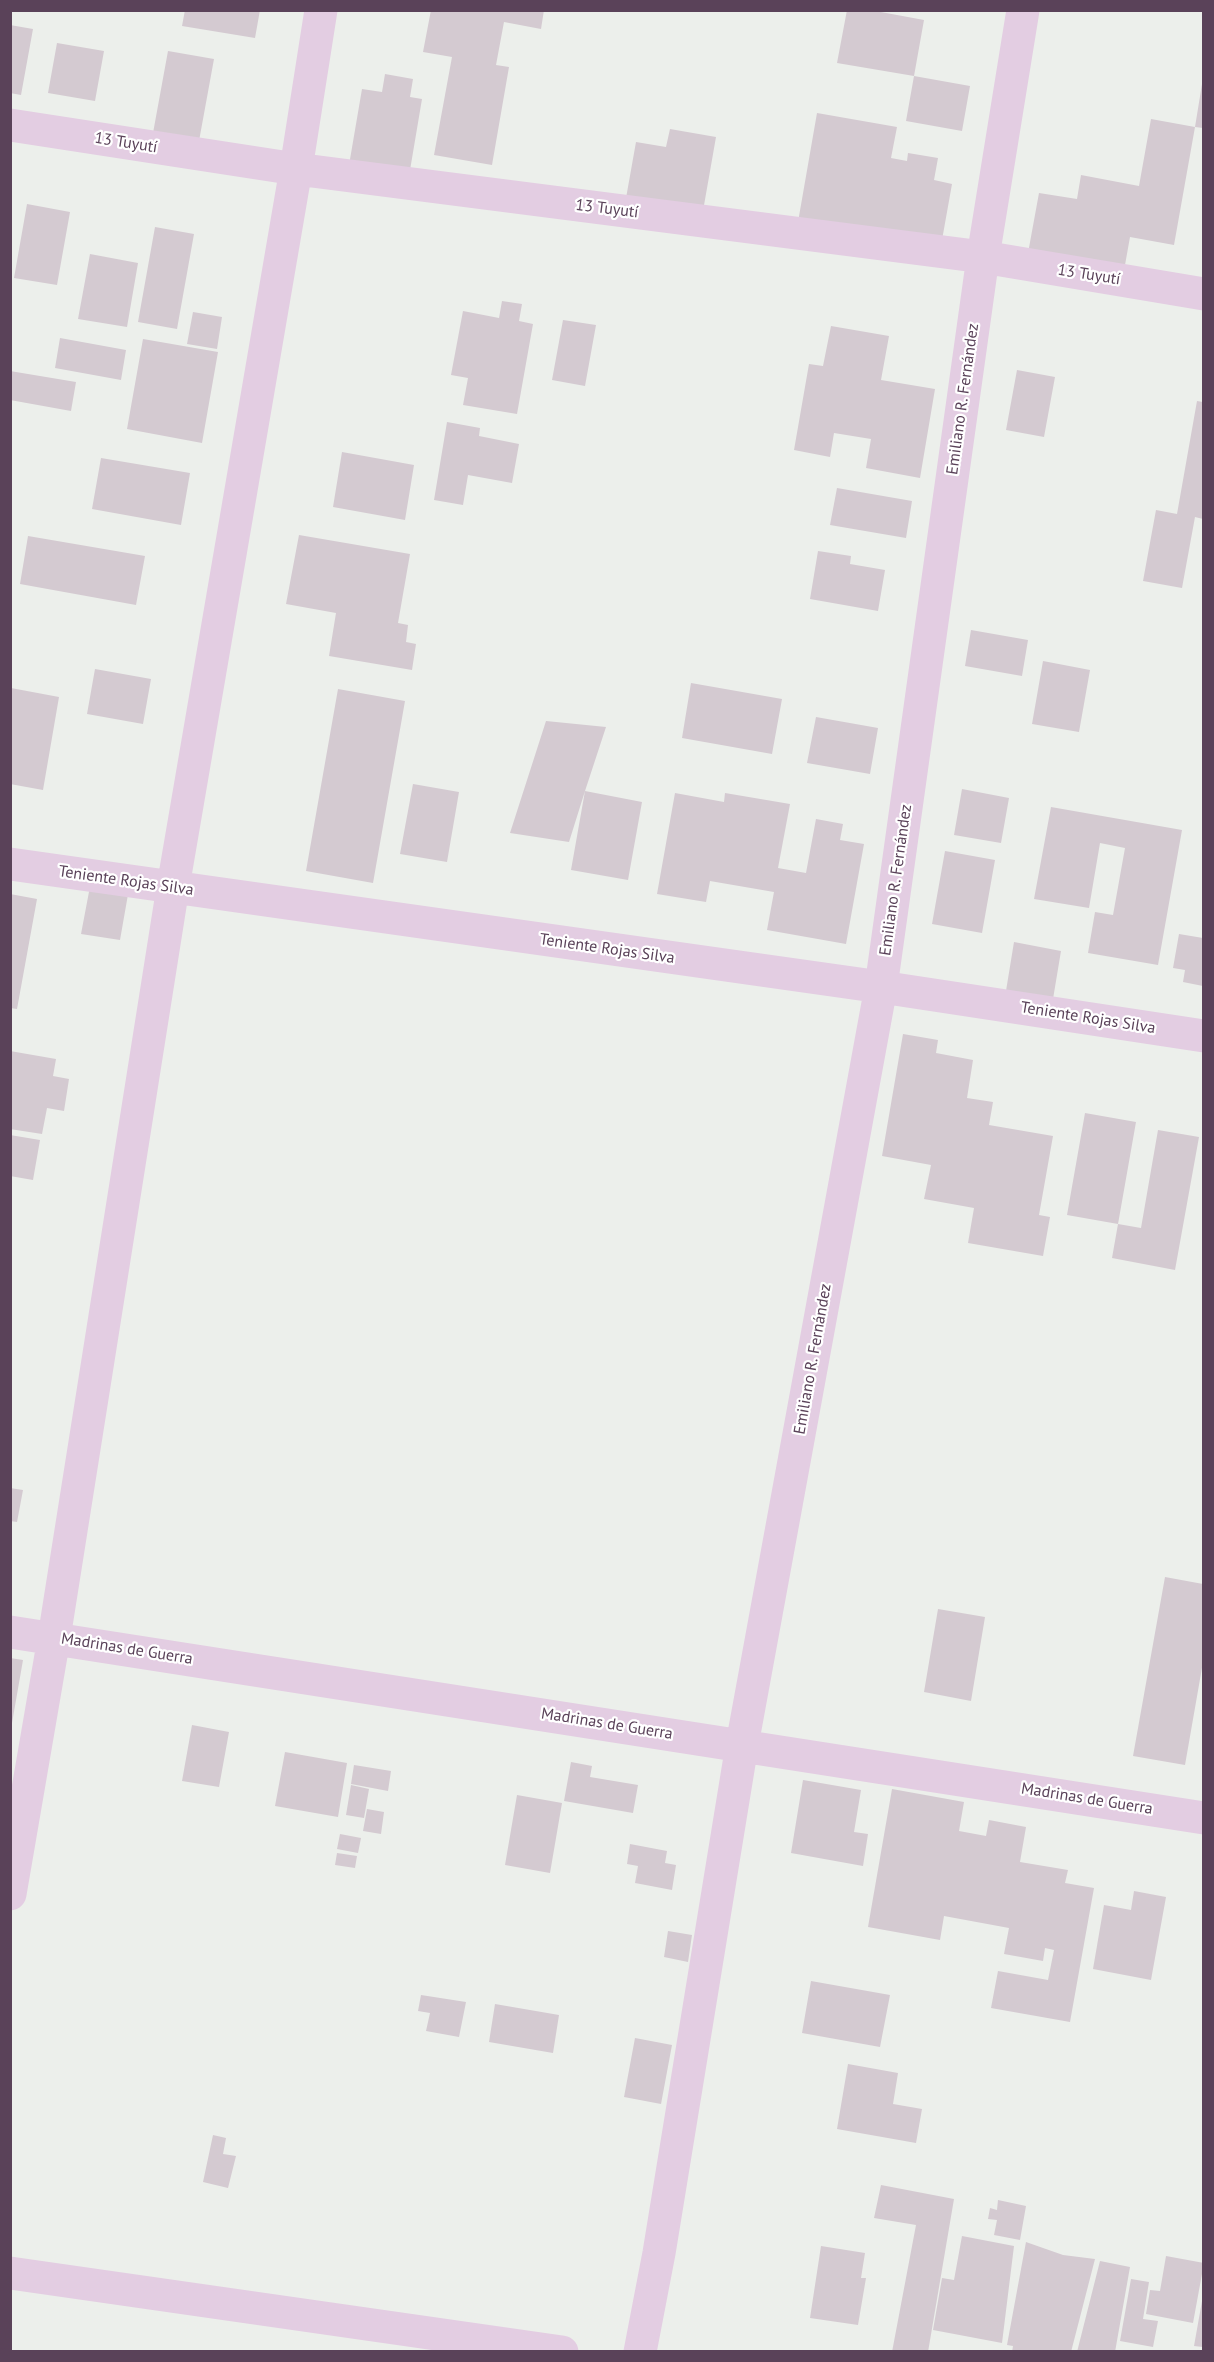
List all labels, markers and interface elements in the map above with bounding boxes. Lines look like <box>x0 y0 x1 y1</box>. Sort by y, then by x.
street label: 13 Tuyutí <box>93 129 159 157</box>
street label: 13 Tuyutí <box>574 196 640 222</box>
street label: 13 Tuyutí <box>1056 261 1122 289</box>
street label: Emiliano R. Fernández <box>943 322 983 476</box>
street label: Emiliano R. Fernández <box>876 803 916 957</box>
street label: Teniente Rojas Silva <box>57 862 195 900</box>
street label: Teniente Rojas Silva <box>538 930 676 968</box>
street label: Teniente Rojas Silva <box>1019 998 1157 1038</box>
street label: Emiliano R. Fernández <box>790 1282 836 1436</box>
street label: Madrinas de Guerra <box>60 1629 194 1669</box>
street label: Madrinas de Guerra <box>540 1704 674 1744</box>
street label: Madrinas de Guerra <box>1020 1779 1154 1819</box>

